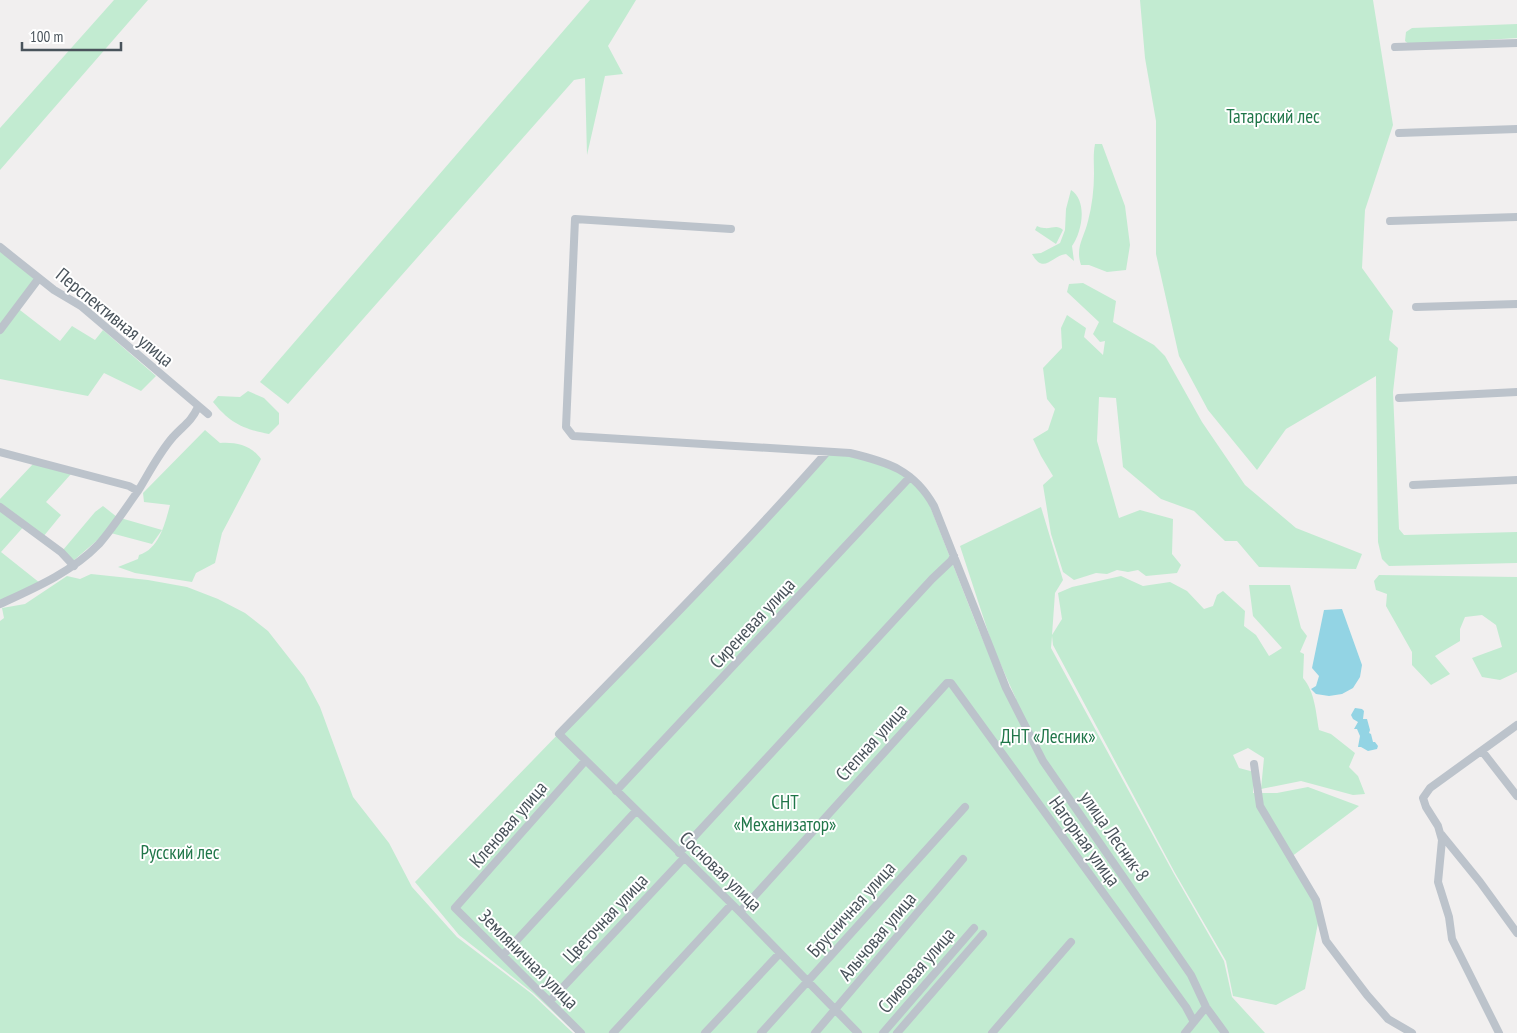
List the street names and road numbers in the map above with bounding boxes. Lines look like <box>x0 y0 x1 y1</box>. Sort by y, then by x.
street label: Перспективная улица <box>51 262 179 372</box>
street label: Сиреневая улица <box>704 573 800 673</box>
street label: Степная улица <box>830 698 912 786</box>
street label: Кленовая улица <box>464 776 552 872</box>
street label: улица Лесник-8 <box>1075 786 1155 886</box>
street label: Нагорная улица <box>1044 791 1126 891</box>
street label: Сосновая улица <box>675 826 767 916</box>
street label: Брусничная улица <box>802 856 900 962</box>
street label: Цветочная улица <box>557 868 653 968</box>
street label: Алычовая улица <box>833 887 921 985</box>
street label: Земляничная улица <box>474 904 584 1014</box>
street label: Сливовая улица <box>872 922 960 1018</box>

